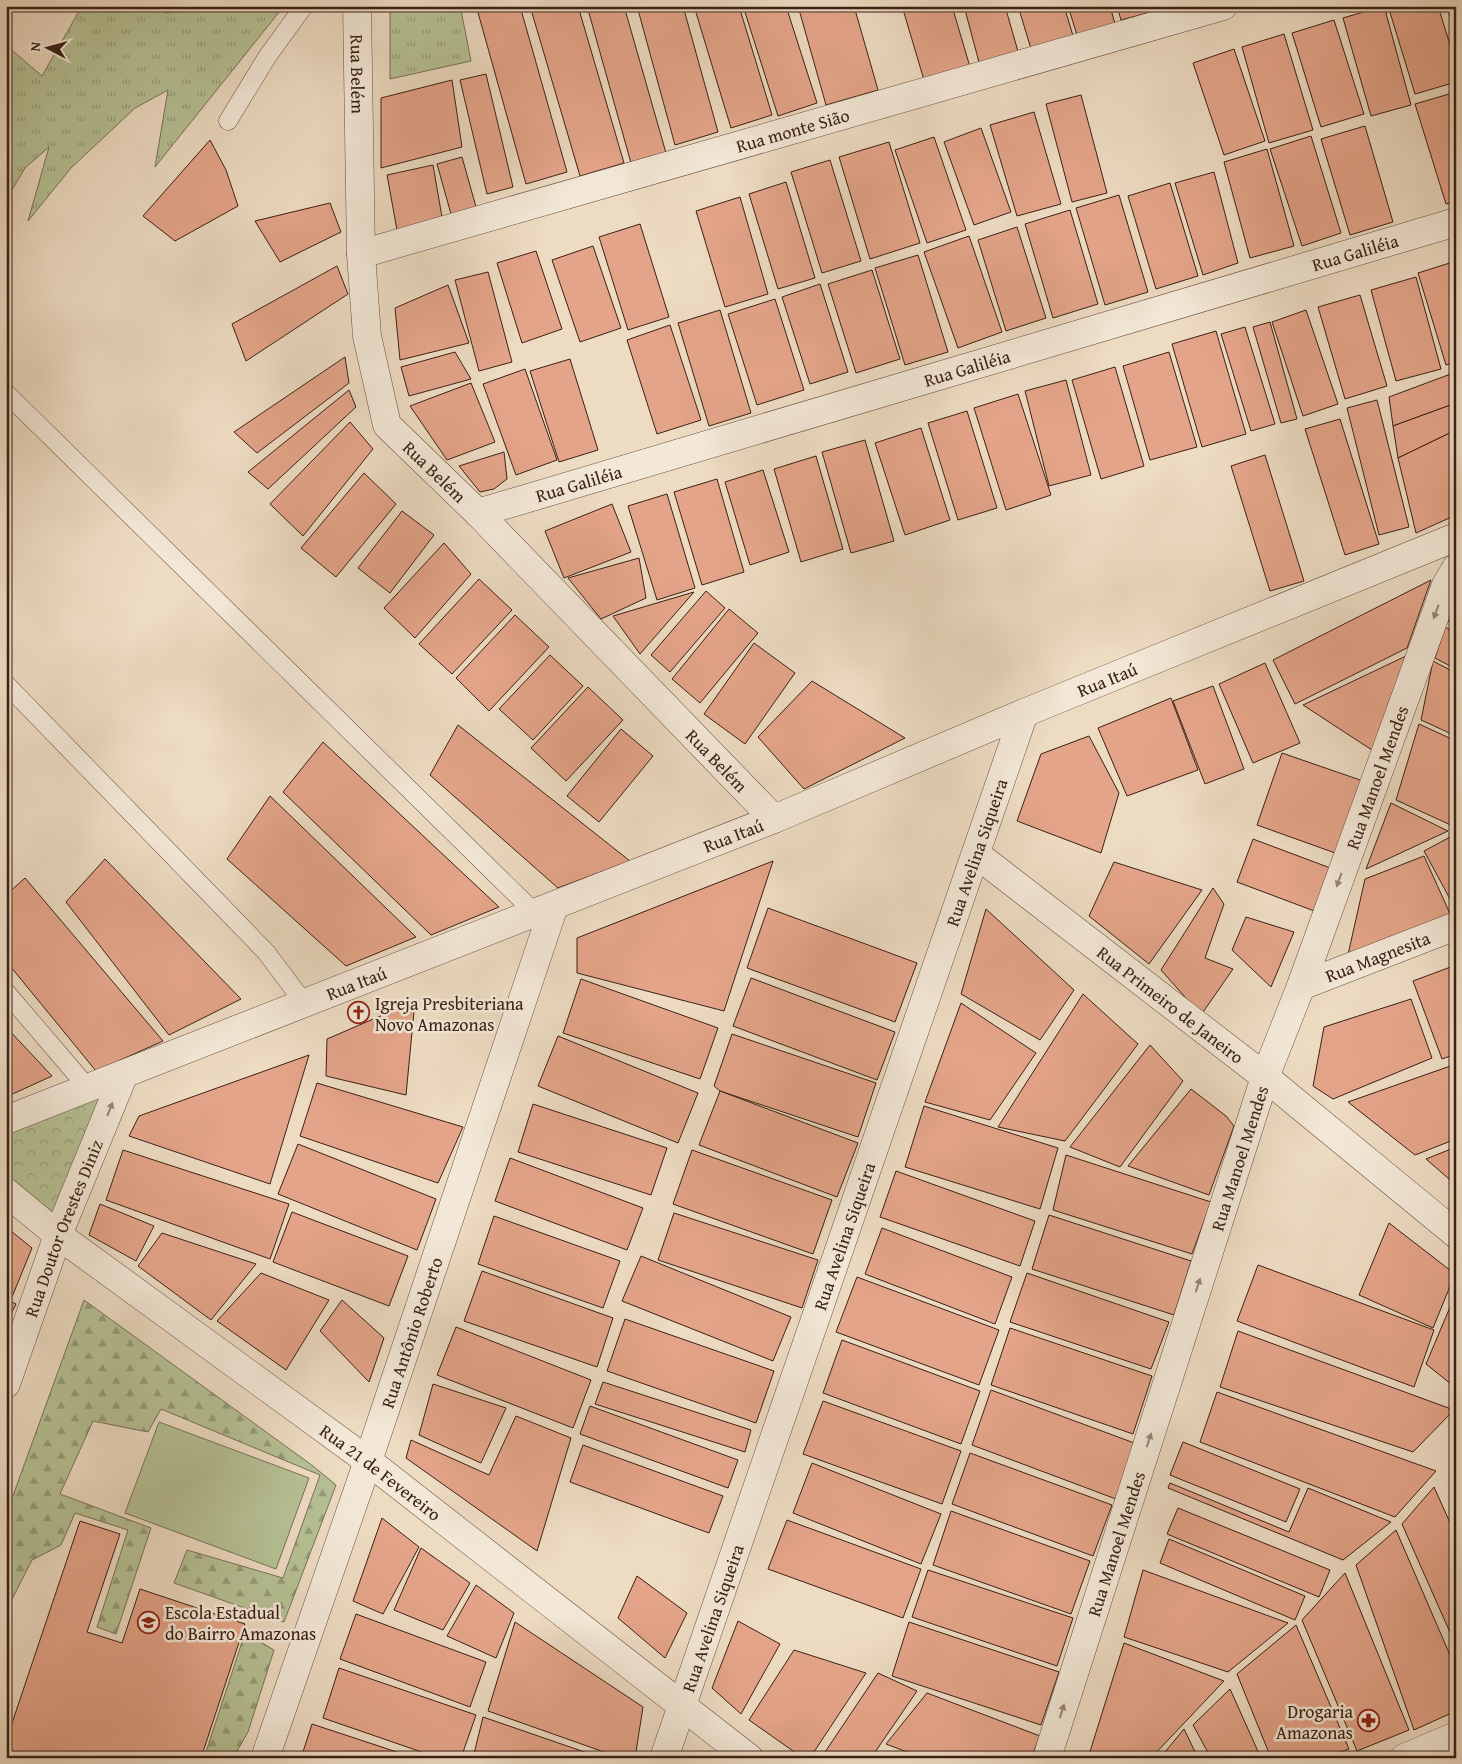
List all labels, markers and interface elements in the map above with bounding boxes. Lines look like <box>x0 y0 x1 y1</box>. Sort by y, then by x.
north arrow <box>22 22 72 72</box>
street label: Rua Belém <box>344 34 372 114</box>
text: N <box>25 40 46 52</box>
street label: Rua monte Sião <box>733 101 852 159</box>
street label: Rua Galiléia <box>1309 226 1402 278</box>
street label: Rua Galiléia <box>920 342 1014 393</box>
street label: Rua Belém <box>397 434 473 509</box>
street label: Rua Galiléia <box>532 457 626 509</box>
one-way arrow <box>1432 605 1439 620</box>
street label: Rua Itaú <box>1073 655 1141 704</box>
street label: Rua Manoel Mendes <box>1338 701 1415 853</box>
street label: Rua Belém <box>680 722 755 798</box>
street label: Rua Avelina Siqueira <box>938 774 1014 930</box>
street label: Rua Itaú <box>699 811 768 859</box>
one-way arrow <box>1335 873 1342 888</box>
street label: Rua Magnesita <box>1321 924 1434 989</box>
street label: Rua Primeiro de Janeiro <box>1091 939 1250 1070</box>
street label: Rua Itaú <box>322 959 390 1007</box>
place label: Igreja Presbiteriana Novo Amazonas <box>375 990 524 1038</box>
church icon: Igreja Presbiteriana Novo Amazonas <box>347 1001 371 1025</box>
street label: Rua Manoel Mendes <box>1203 1082 1275 1234</box>
one-way arrow <box>106 1102 114 1116</box>
street label: Rua Doutor Orestes Diniz <box>17 1135 109 1321</box>
street label: Rua Avelina Siqueira <box>806 1158 882 1314</box>
street label: Rua Antônio Roberto <box>373 1253 449 1411</box>
one-way arrow <box>1194 1277 1202 1292</box>
street label: Rua 21 de Fevereiro <box>315 1417 447 1527</box>
one-way arrow <box>1145 1432 1153 1447</box>
street label: Rua Manoel Mendes <box>1080 1468 1152 1620</box>
street label: Rua Avelina Siqueira <box>674 1540 750 1696</box>
place label: Escola Estadual do Bairro Amazonas <box>165 1599 316 1647</box>
school or university icon: Escola Estadual do Bairro Amazonas <box>137 1610 161 1634</box>
place label: Drogaria Amazonas <box>1276 1698 1353 1746</box>
one-way arrow <box>1058 1704 1066 1719</box>
pharmacy icon: Drogaria Amazonas <box>1357 1709 1381 1733</box>

